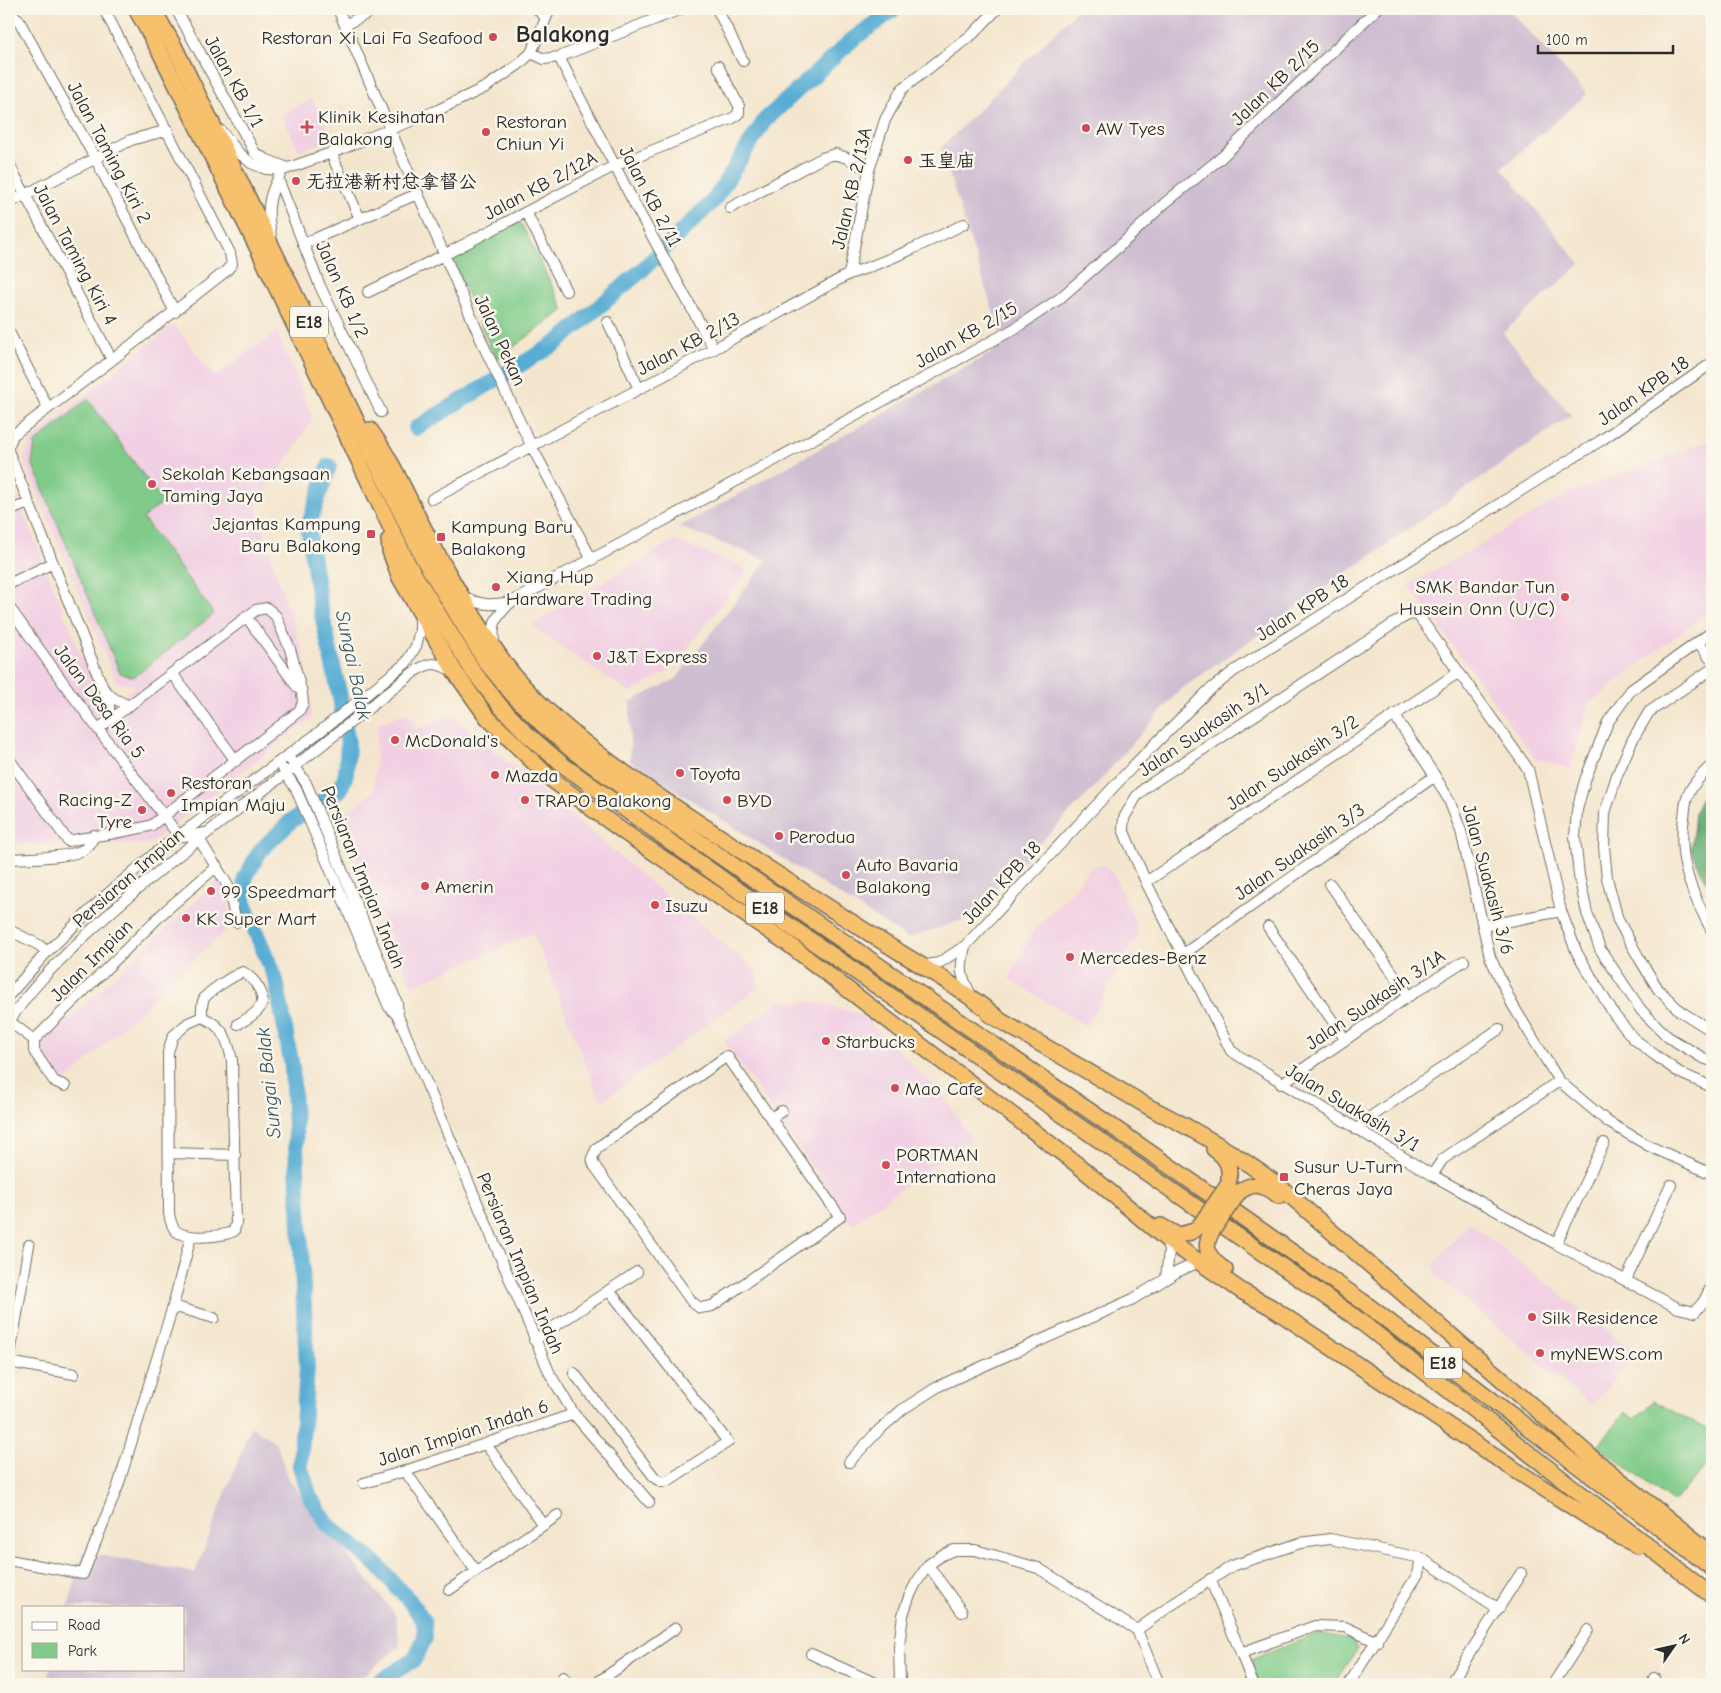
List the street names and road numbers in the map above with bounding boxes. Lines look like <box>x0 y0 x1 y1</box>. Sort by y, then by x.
street label: Jalan KB 1/1 <box>200 32 268 131</box>
street label: Jalan KB 2/15 <box>1227 35 1324 130</box>
street label: Jalan Taming Kiri 2 <box>62 78 156 227</box>
street label: Jalan KB 2/13A <box>827 125 877 251</box>
street label: Jalan KB 2/11 <box>614 142 686 251</box>
street label: Jalan KB 2/12A <box>480 147 601 225</box>
street label: Jalan Taming Kiri 4 <box>29 180 122 329</box>
street label: Jalan KB 1/2 <box>311 238 373 341</box>
street label: Jalan Pekan <box>469 291 531 389</box>
street label: Jalan KB 2/15 <box>912 297 1021 373</box>
road number: E18 <box>290 306 328 338</box>
street label: Jalan KB 2/13 <box>633 308 744 380</box>
street label: Jalan KPB 18 <box>1594 351 1693 430</box>
street label: Jalan KPB 18 <box>1252 570 1353 646</box>
street label: Jalan Desa Ria 5 <box>49 640 149 763</box>
street label: Jalan Suakasih 3/1 <box>1134 678 1273 781</box>
street label: Jalan Suakasih 3/2 <box>1222 711 1363 815</box>
street label: Persiaran Impian Indah <box>316 783 410 972</box>
street label: Jalan Suakasih 3/3 <box>1230 799 1369 905</box>
street label: Jalan Suakasih 3/6 <box>1457 802 1519 957</box>
street label: Persiaran Impian <box>68 823 189 932</box>
street label: Jalan KPB 18 <box>958 836 1046 929</box>
road number: E18 <box>746 892 784 924</box>
street label: Jalan Impian <box>46 915 137 1006</box>
street label: Jalan Suakasih 3/1A <box>1302 945 1449 1055</box>
street label: Jalan Suakasih 3/1 <box>1282 1059 1423 1156</box>
street label: Persiaran Impian Indah <box>472 1169 568 1357</box>
road number: E18 <box>1424 1348 1462 1379</box>
street label: Jalan Impian Indah 6 <box>375 1395 551 1471</box>

